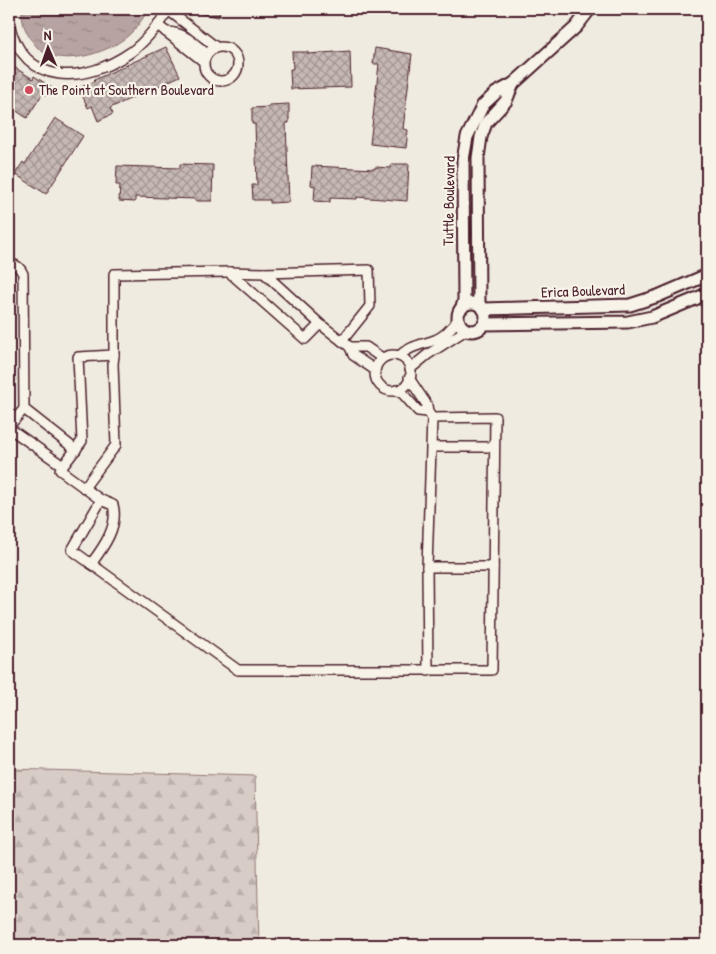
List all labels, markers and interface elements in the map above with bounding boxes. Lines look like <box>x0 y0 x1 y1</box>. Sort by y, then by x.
north arrow <box>22 22 72 72</box>
text: N <box>43 25 52 44</box>
place label: The Point at Southern Boulevard <box>39 79 214 100</box>
marker: The Point at Southern Boulevard <box>23 84 35 96</box>
street label: Tuttle Boulevard <box>437 156 460 246</box>
street label: Erica Boulevard <box>541 279 625 302</box>

